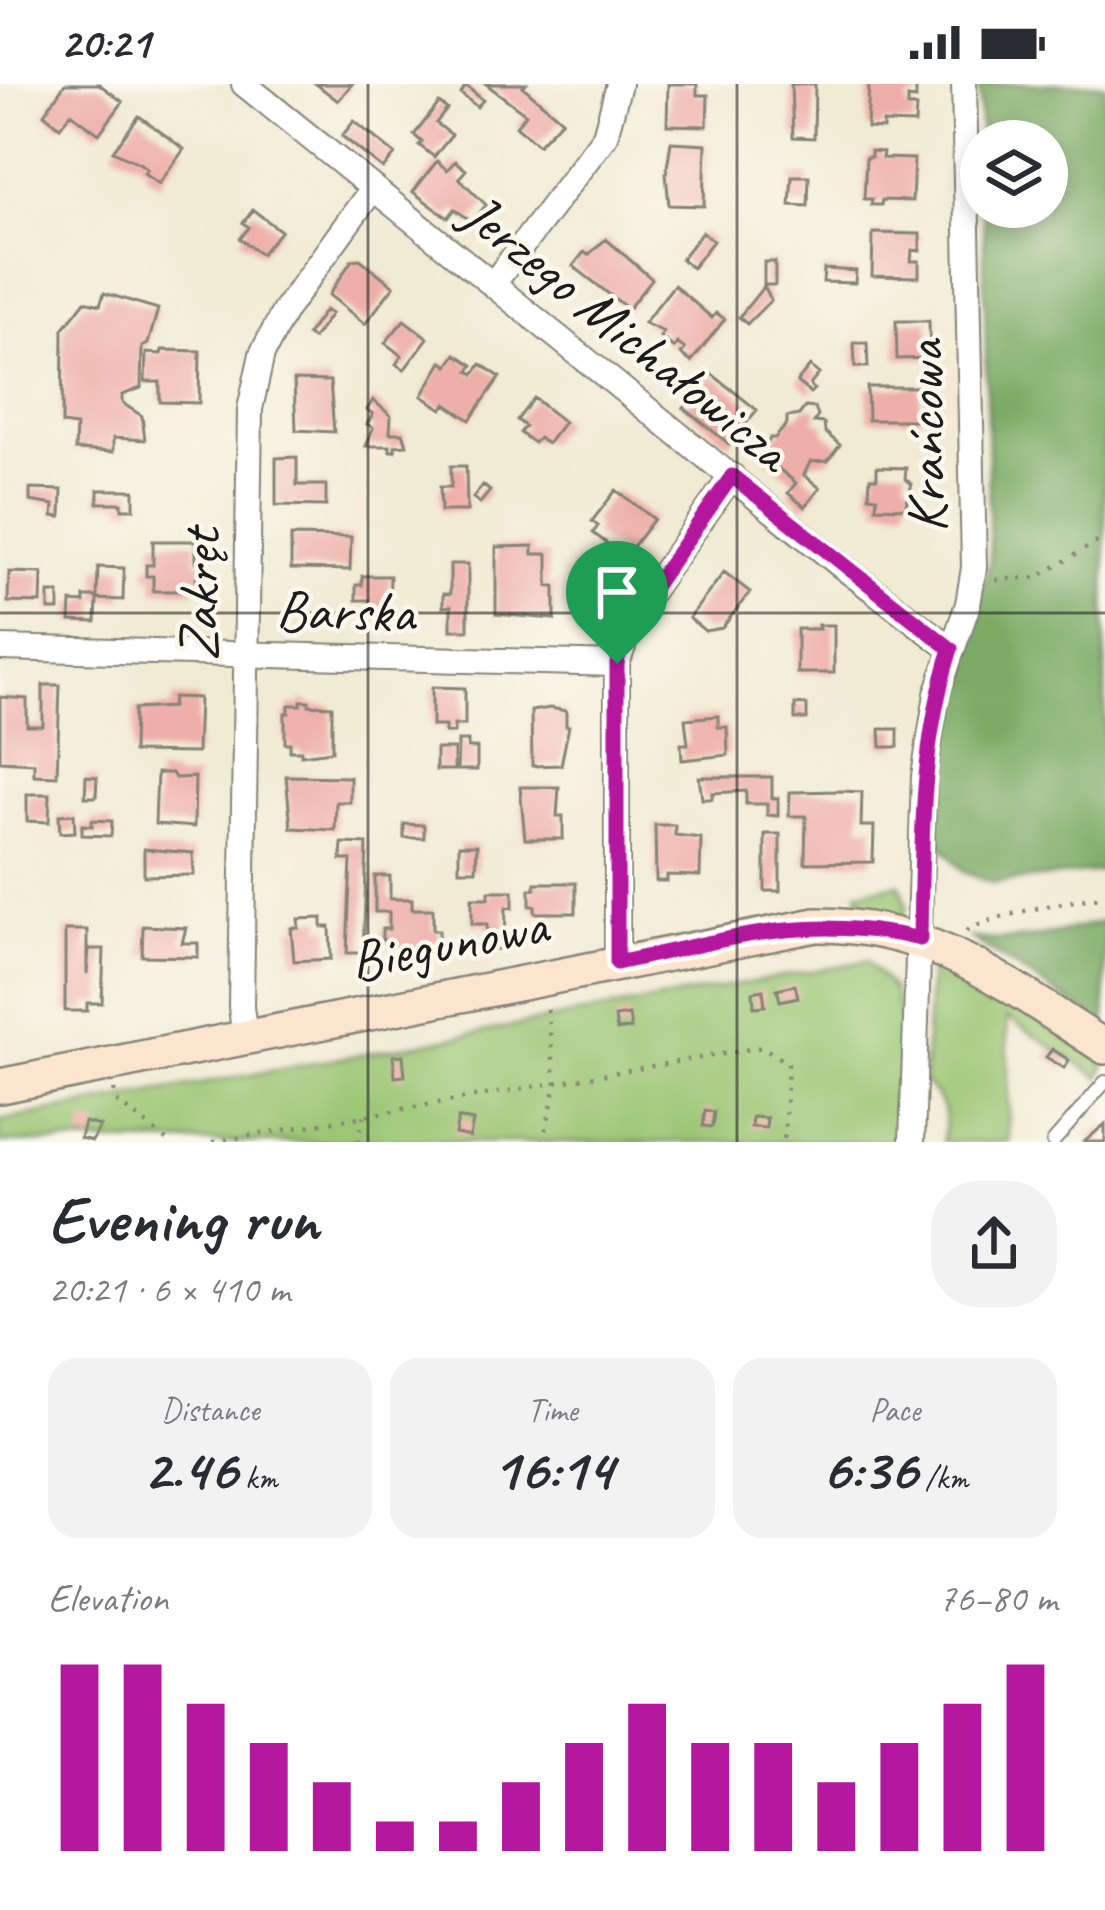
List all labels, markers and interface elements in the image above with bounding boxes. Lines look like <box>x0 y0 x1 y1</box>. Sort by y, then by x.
text: 20:21 <box>60 14 150 71</box>
map controls <box>960 120 1068 228</box>
button: layers <box>960 120 1068 228</box>
street label: Jerzego Michałowicza <box>445 176 809 489</box>
street label: Krańcowa <box>887 337 963 534</box>
street label: Zakręt <box>162 523 236 662</box>
pin <box>566 541 668 664</box>
icon: arrive <box>584 559 650 625</box>
street label: Barska <box>275 574 418 648</box>
street label: Biegunowa <box>344 888 556 997</box>
text: Evening run <box>48 1178 318 1261</box>
button: share <box>931 1181 1057 1307</box>
text: 20:21 · 6 × 410 m <box>48 1265 290 1314</box>
text: Distance <box>161 1389 259 1431</box>
text: Time <box>527 1389 578 1431</box>
text: Pace <box>869 1389 920 1431</box>
text: 2.46 <box>143 1431 237 1507</box>
text: 16:14 <box>492 1431 613 1507</box>
text: 6:36 <box>822 1431 917 1507</box>
text: km <box>237 1457 277 1499</box>
text: /km <box>917 1457 968 1499</box>
text: Elevation <box>48 1574 168 1623</box>
text: 76–80 m <box>938 1574 1057 1623</box>

